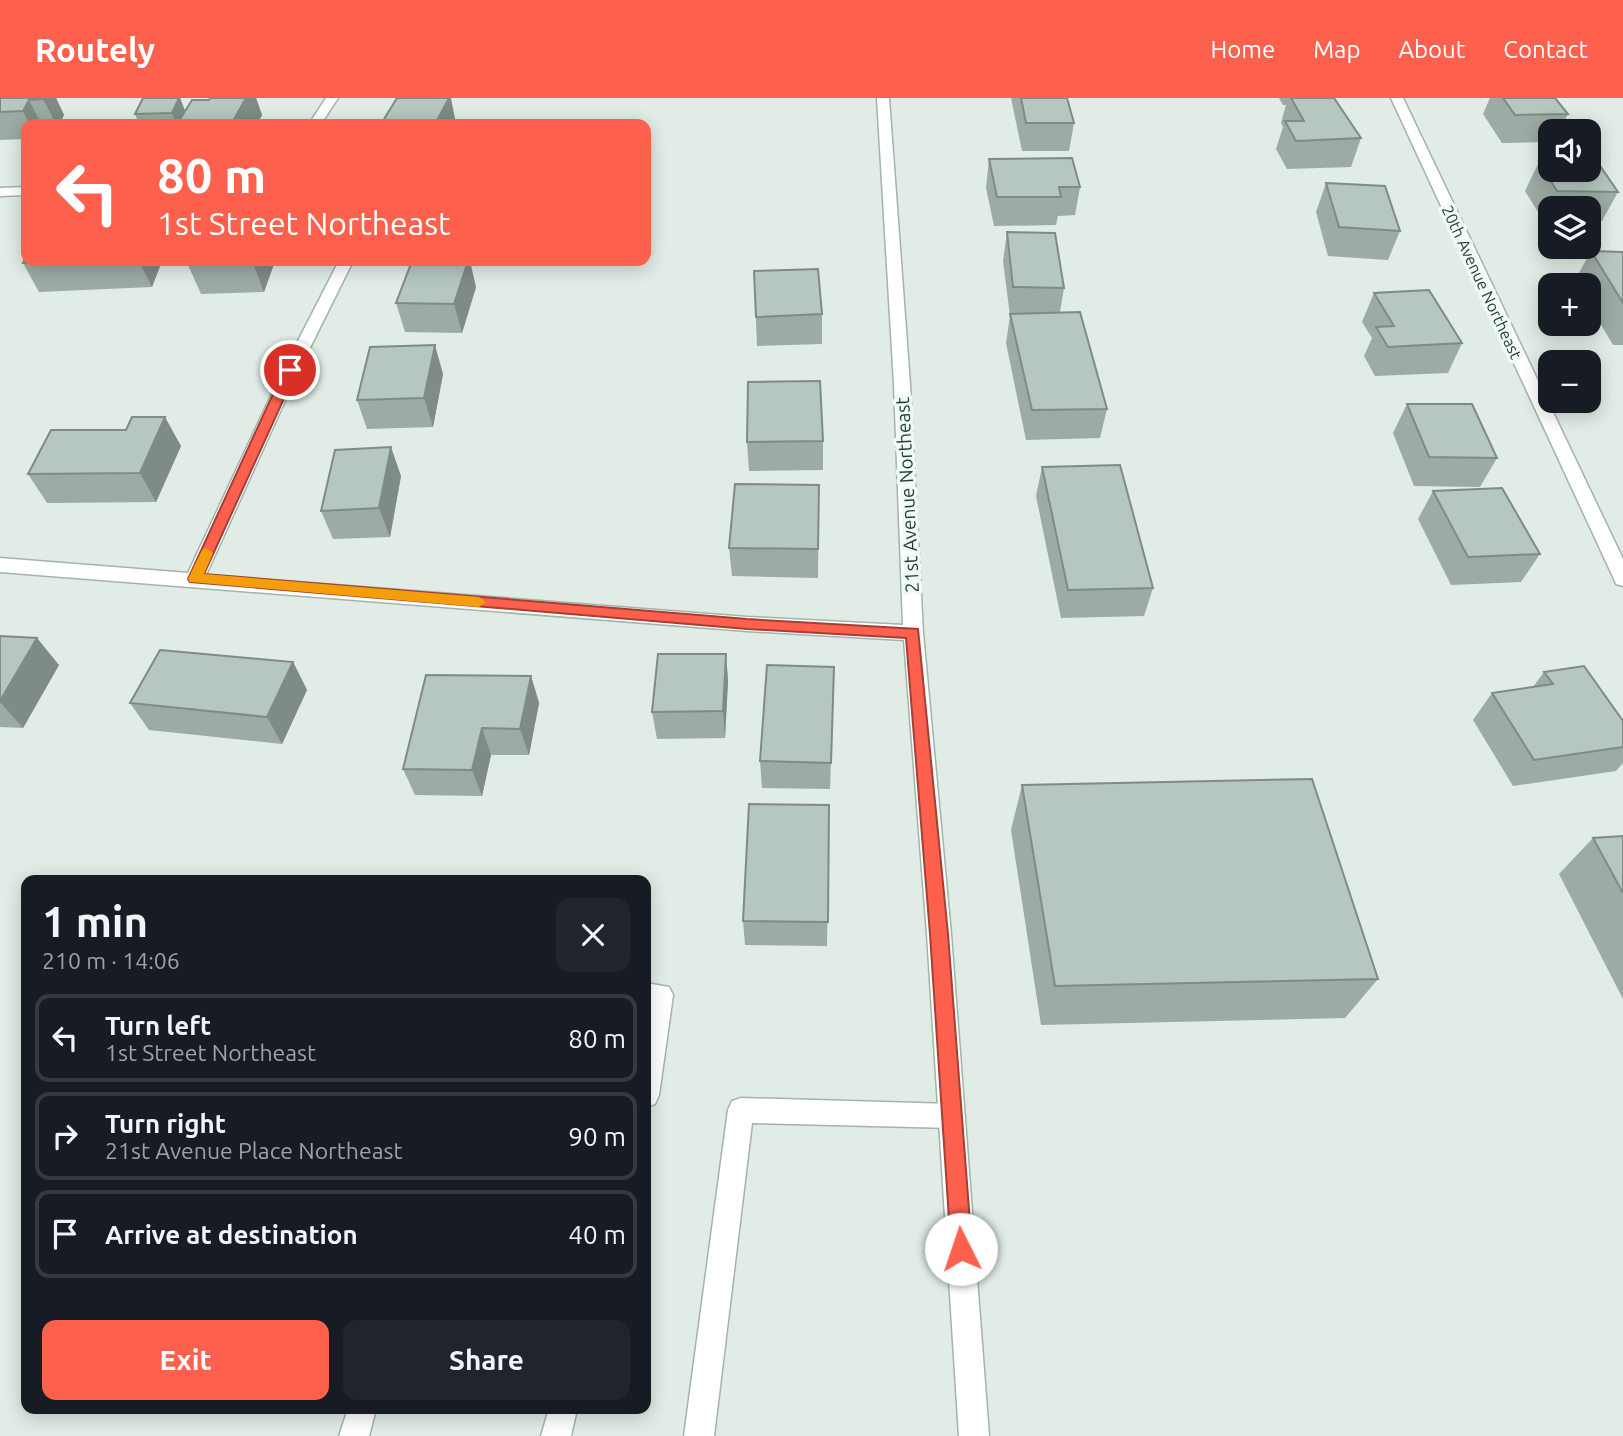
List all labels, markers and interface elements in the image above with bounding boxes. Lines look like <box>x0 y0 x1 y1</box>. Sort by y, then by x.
text: Routely <box>35 31 155 68</box>
text: Home <box>1210 36 1275 63</box>
text: Map <box>1313 36 1360 63</box>
text: About <box>1398 36 1465 63</box>
text: Contact <box>1503 36 1588 63</box>
map controls <box>1538 119 1601 413</box>
button: sound <box>1538 119 1601 182</box>
icon: left <box>42 147 133 238</box>
text: 80 m <box>157 147 266 202</box>
button: layers <box>1538 196 1601 259</box>
street label: 20th Avenue Northeast <box>1438 202 1526 362</box>
text: 1st Street Northeast <box>157 205 451 241</box>
button: + <box>1538 273 1601 336</box>
pin <box>260 340 320 400</box>
button: − <box>1538 350 1601 413</box>
icon: arrive <box>271 351 309 389</box>
street label: 21st Avenue Northeast <box>891 396 923 593</box>
text: 1 min <box>42 898 148 945</box>
button: close <box>556 898 630 972</box>
text: 210 m · 14:06 <box>42 948 180 973</box>
text: Turn left <box>105 1011 211 1040</box>
icon: left <box>46 1019 84 1057</box>
text: 80 m <box>568 1024 626 1053</box>
text: 1st Street Northeast <box>105 1040 316 1065</box>
text: Turn right <box>105 1109 226 1138</box>
icon: right <box>46 1117 84 1155</box>
text: 90 m <box>568 1122 626 1151</box>
text: 21st Avenue Place Northeast <box>105 1138 403 1163</box>
position arrow <box>924 1212 998 1286</box>
icon: arrive <box>46 1215 84 1253</box>
text: Arrive at destination <box>105 1220 358 1249</box>
text: 40 m <box>568 1220 626 1249</box>
button: Exit <box>42 1320 329 1400</box>
button: Share <box>343 1320 630 1400</box>

